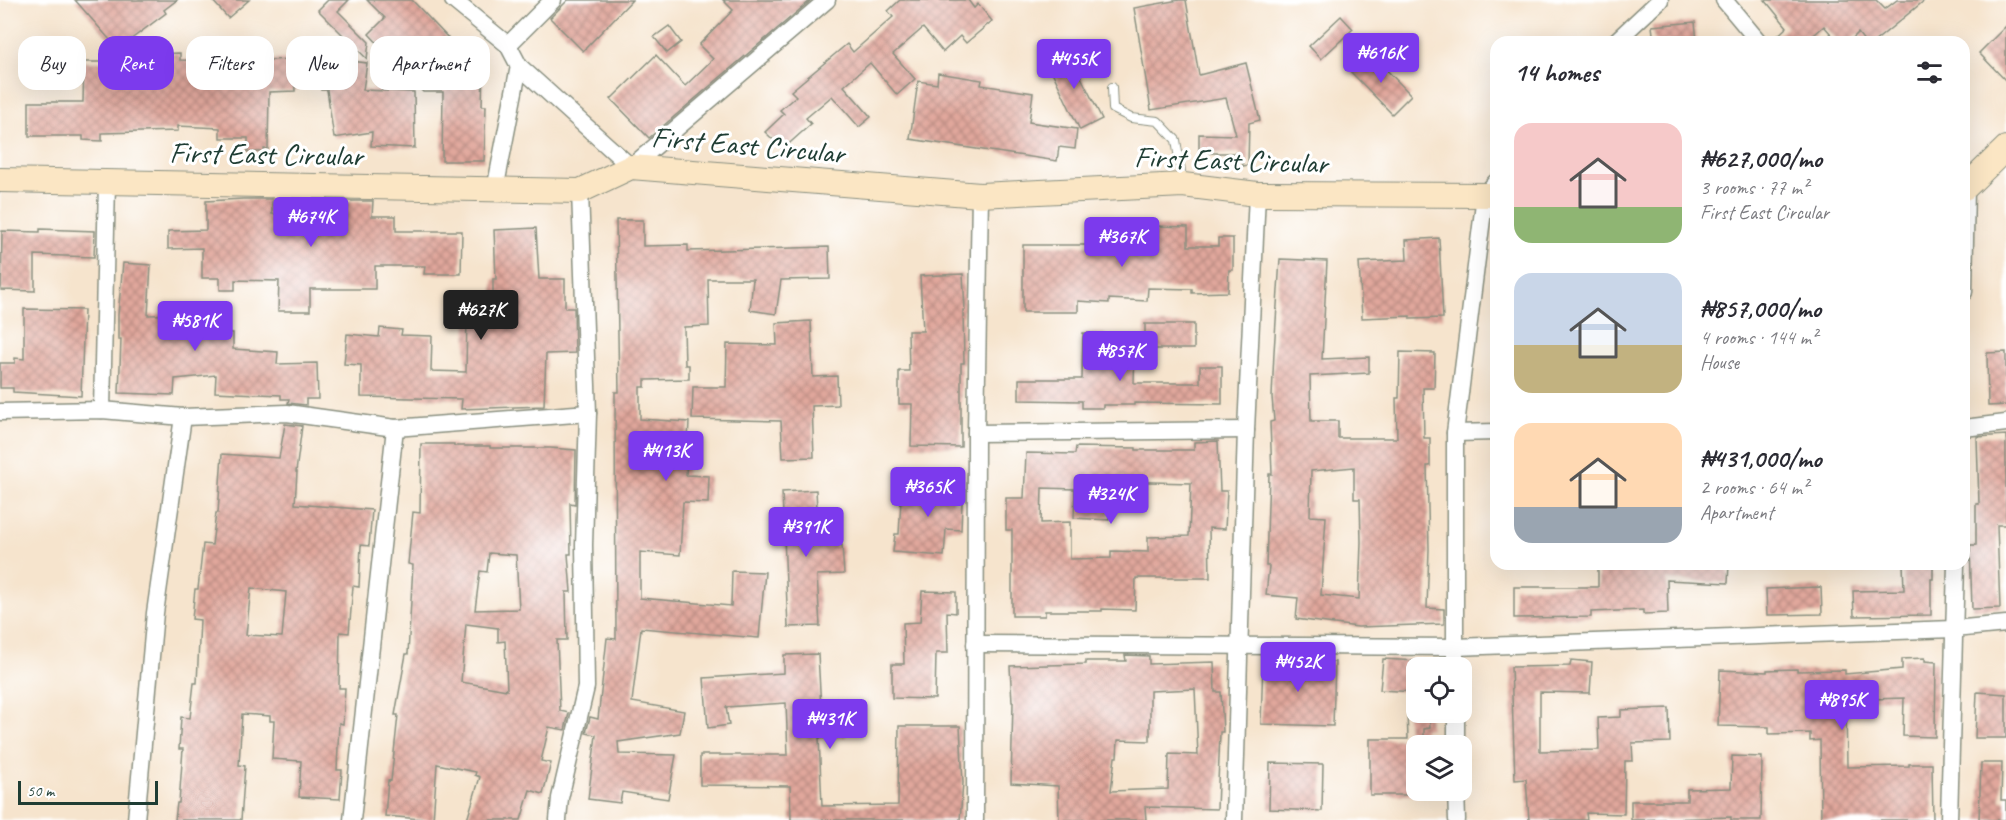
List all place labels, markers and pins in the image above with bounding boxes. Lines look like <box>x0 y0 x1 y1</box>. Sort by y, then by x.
pin: ₦616K <box>1339 33 1423 84</box>
pin: ₦455K <box>1032 39 1116 90</box>
pin: ₦674K <box>269 197 353 248</box>
pin: ₦367K <box>1080 217 1164 268</box>
pin: ₦627K <box>439 290 523 341</box>
pin: ₦581K <box>153 301 237 352</box>
pin: ₦857K <box>1078 331 1162 382</box>
pin: ₦413K <box>624 431 708 482</box>
pin: ₦365K <box>886 467 970 518</box>
pin: ₦324K <box>1069 474 1153 525</box>
pin: ₦391K <box>764 507 848 558</box>
pin: ₦452K <box>1256 642 1340 693</box>
pin: ₦895K <box>1800 680 1884 731</box>
pin: ₦431K <box>788 699 872 750</box>

